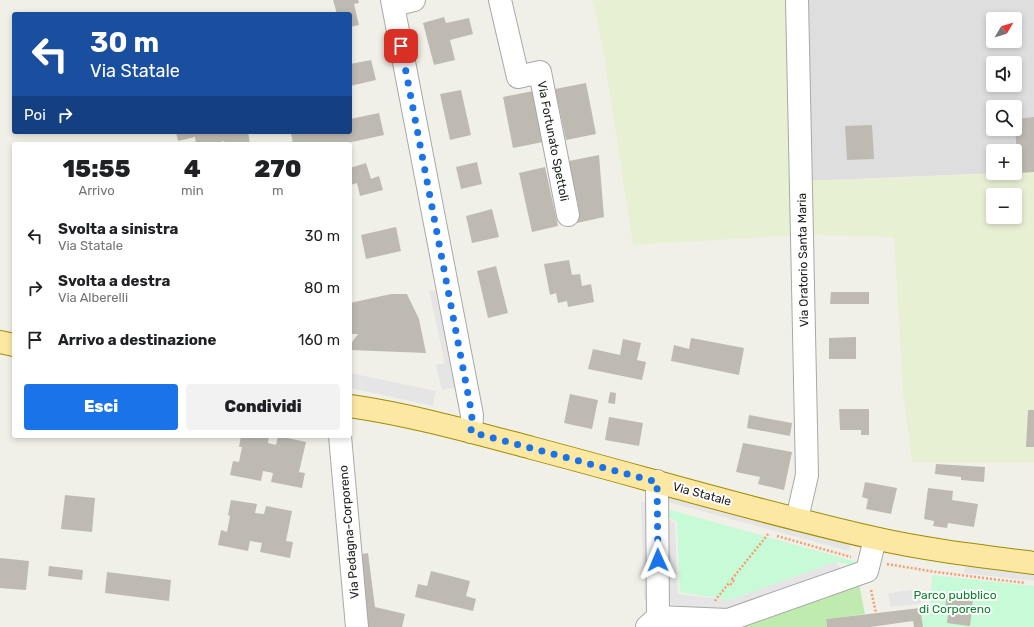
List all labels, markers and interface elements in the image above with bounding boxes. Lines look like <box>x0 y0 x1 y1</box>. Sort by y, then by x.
north arrow <box>986 12 1022 48</box>
map controls <box>986 12 1022 224</box>
text: 30 m <box>90 26 159 59</box>
icon: left <box>24 28 76 80</box>
pin <box>384 29 418 63</box>
icon: arrive <box>390 35 412 57</box>
button: sound <box>986 56 1022 92</box>
text: Via Statale <box>90 60 180 82</box>
street label: Via Fortunato Spettoli <box>534 80 572 202</box>
button: search <box>986 100 1022 136</box>
icon: right <box>54 104 76 126</box>
text: Poi <box>24 106 46 124</box>
button: + <box>986 144 1022 180</box>
text: 15:55 <box>62 155 131 183</box>
text: 4 <box>184 155 201 183</box>
text: 270 <box>254 155 302 183</box>
text: Arrivo <box>78 183 115 198</box>
text: min <box>181 183 204 198</box>
text: m <box>272 183 284 198</box>
button: − <box>986 188 1022 224</box>
street label: Via Oratorio Santa Maria <box>795 193 811 327</box>
text: Svolta a sinistra <box>58 220 178 238</box>
icon: left <box>24 225 46 247</box>
text: 30 m <box>304 227 340 245</box>
text: Via Statale <box>58 238 123 253</box>
text: Svolta a destra <box>58 272 170 290</box>
icon: right <box>24 277 46 299</box>
text: 80 m <box>304 279 340 297</box>
text: Via Alberelli <box>58 290 128 305</box>
icon: arrive <box>24 329 46 351</box>
text: Arrivo a destinazione <box>58 331 216 349</box>
text: 160 m <box>298 331 340 349</box>
button: Esci <box>24 384 178 430</box>
button: Condividi <box>186 384 340 430</box>
street label: Via Pedagna-Corporeno <box>336 465 362 599</box>
street label: Via Statale <box>671 479 733 509</box>
position arrow <box>637 539 679 581</box>
park label: Parco pubblico di Corporeno <box>913 588 997 616</box>

